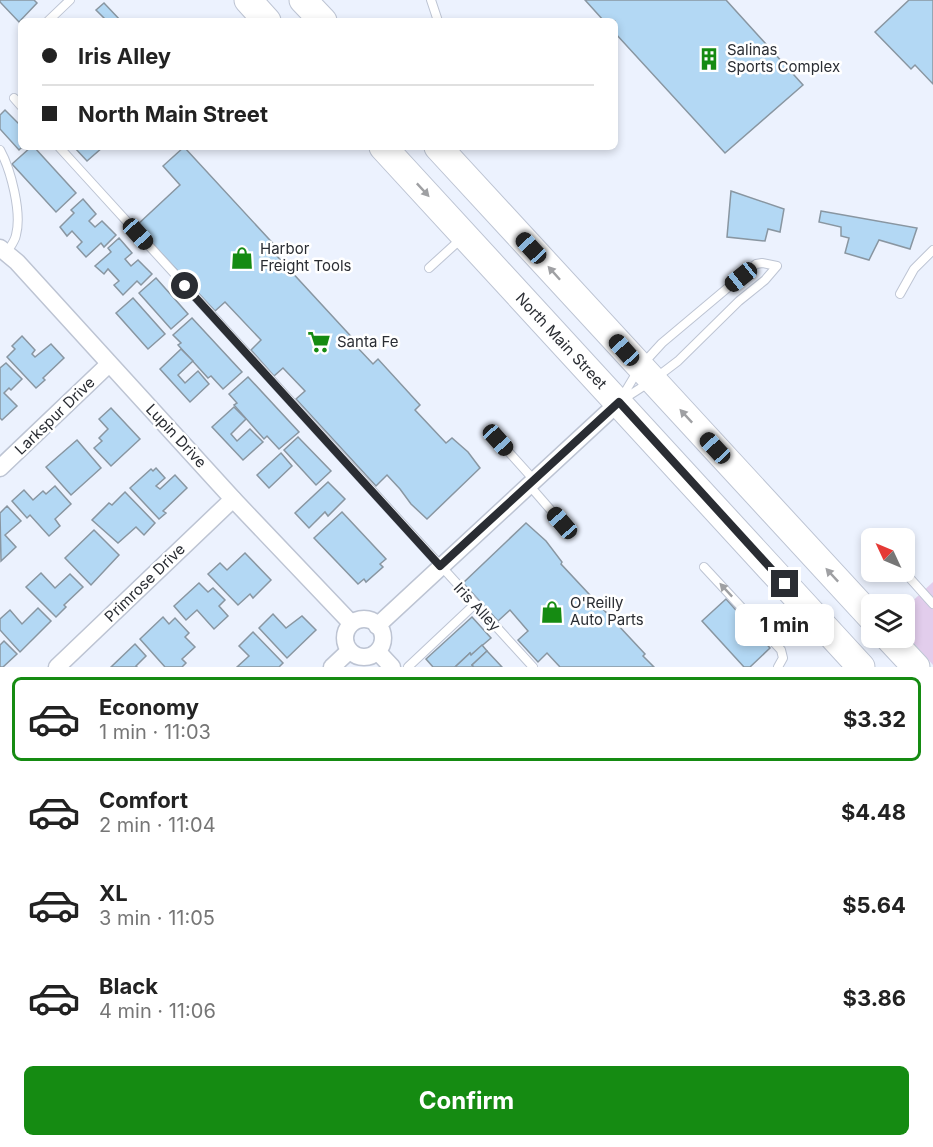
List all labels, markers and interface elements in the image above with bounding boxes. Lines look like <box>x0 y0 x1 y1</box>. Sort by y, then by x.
place label: Salinas Sports Complex <box>727 40 840 76</box>
text: Iris Alley <box>78 43 171 69</box>
building icon: Salinas Sports Complex <box>696 46 722 72</box>
text: North Main Street <box>78 101 268 127</box>
one-way arrow <box>415 183 429 197</box>
car <box>119 215 157 253</box>
car <box>512 229 550 267</box>
place label: Harbor Freight Tools <box>260 239 352 275</box>
shop icon: Harbor Freight Tools <box>229 245 255 271</box>
car <box>721 259 761 295</box>
one-way arrow <box>548 266 561 281</box>
route start <box>171 272 198 299</box>
street label: North Main Street <box>512 288 611 393</box>
supermarket icon: Santa Fe <box>306 329 332 355</box>
car <box>605 331 643 369</box>
place label: Santa Fe <box>337 332 399 351</box>
street label: Larkspur Drive <box>11 373 99 459</box>
street label: Lupin Drive <box>142 400 211 472</box>
one-way arrow <box>680 409 693 424</box>
car <box>479 421 517 459</box>
car <box>696 429 734 467</box>
car <box>543 504 581 542</box>
north arrow <box>861 528 915 582</box>
map controls <box>861 528 915 648</box>
street label: Primrose Drive <box>100 539 189 626</box>
one-way arrow <box>825 568 839 583</box>
route end <box>771 570 798 597</box>
street label: Iris Alley <box>450 578 505 636</box>
one-way arrow <box>719 583 733 598</box>
place label: O'Reilly Auto Parts <box>570 593 644 629</box>
button: layers <box>861 594 915 648</box>
shop icon: O'Reilly Auto Parts <box>539 599 565 625</box>
callout: 1 min <box>736 605 834 647</box>
text: 1 min <box>760 613 809 637</box>
icon: car <box>27 692 81 746</box>
text: Economy <box>99 694 199 720</box>
text: $3.32 <box>843 706 906 732</box>
text: 1 min · 11:03 <box>99 720 211 744</box>
icon: car <box>27 785 81 839</box>
text: Comfort <box>99 787 188 813</box>
text: $4.48 <box>841 799 906 825</box>
text: 2 min · 11:04 <box>99 813 216 837</box>
icon: car <box>27 878 81 932</box>
text: XL <box>99 880 128 906</box>
text: $5.64 <box>842 892 906 918</box>
text: 3 min · 11:05 <box>99 906 215 930</box>
icon: car <box>27 971 81 1025</box>
text: Black <box>99 973 158 999</box>
text: $3.86 <box>843 985 906 1011</box>
text: 4 min · 11:06 <box>99 999 216 1023</box>
button: Confirm <box>24 1066 909 1135</box>

